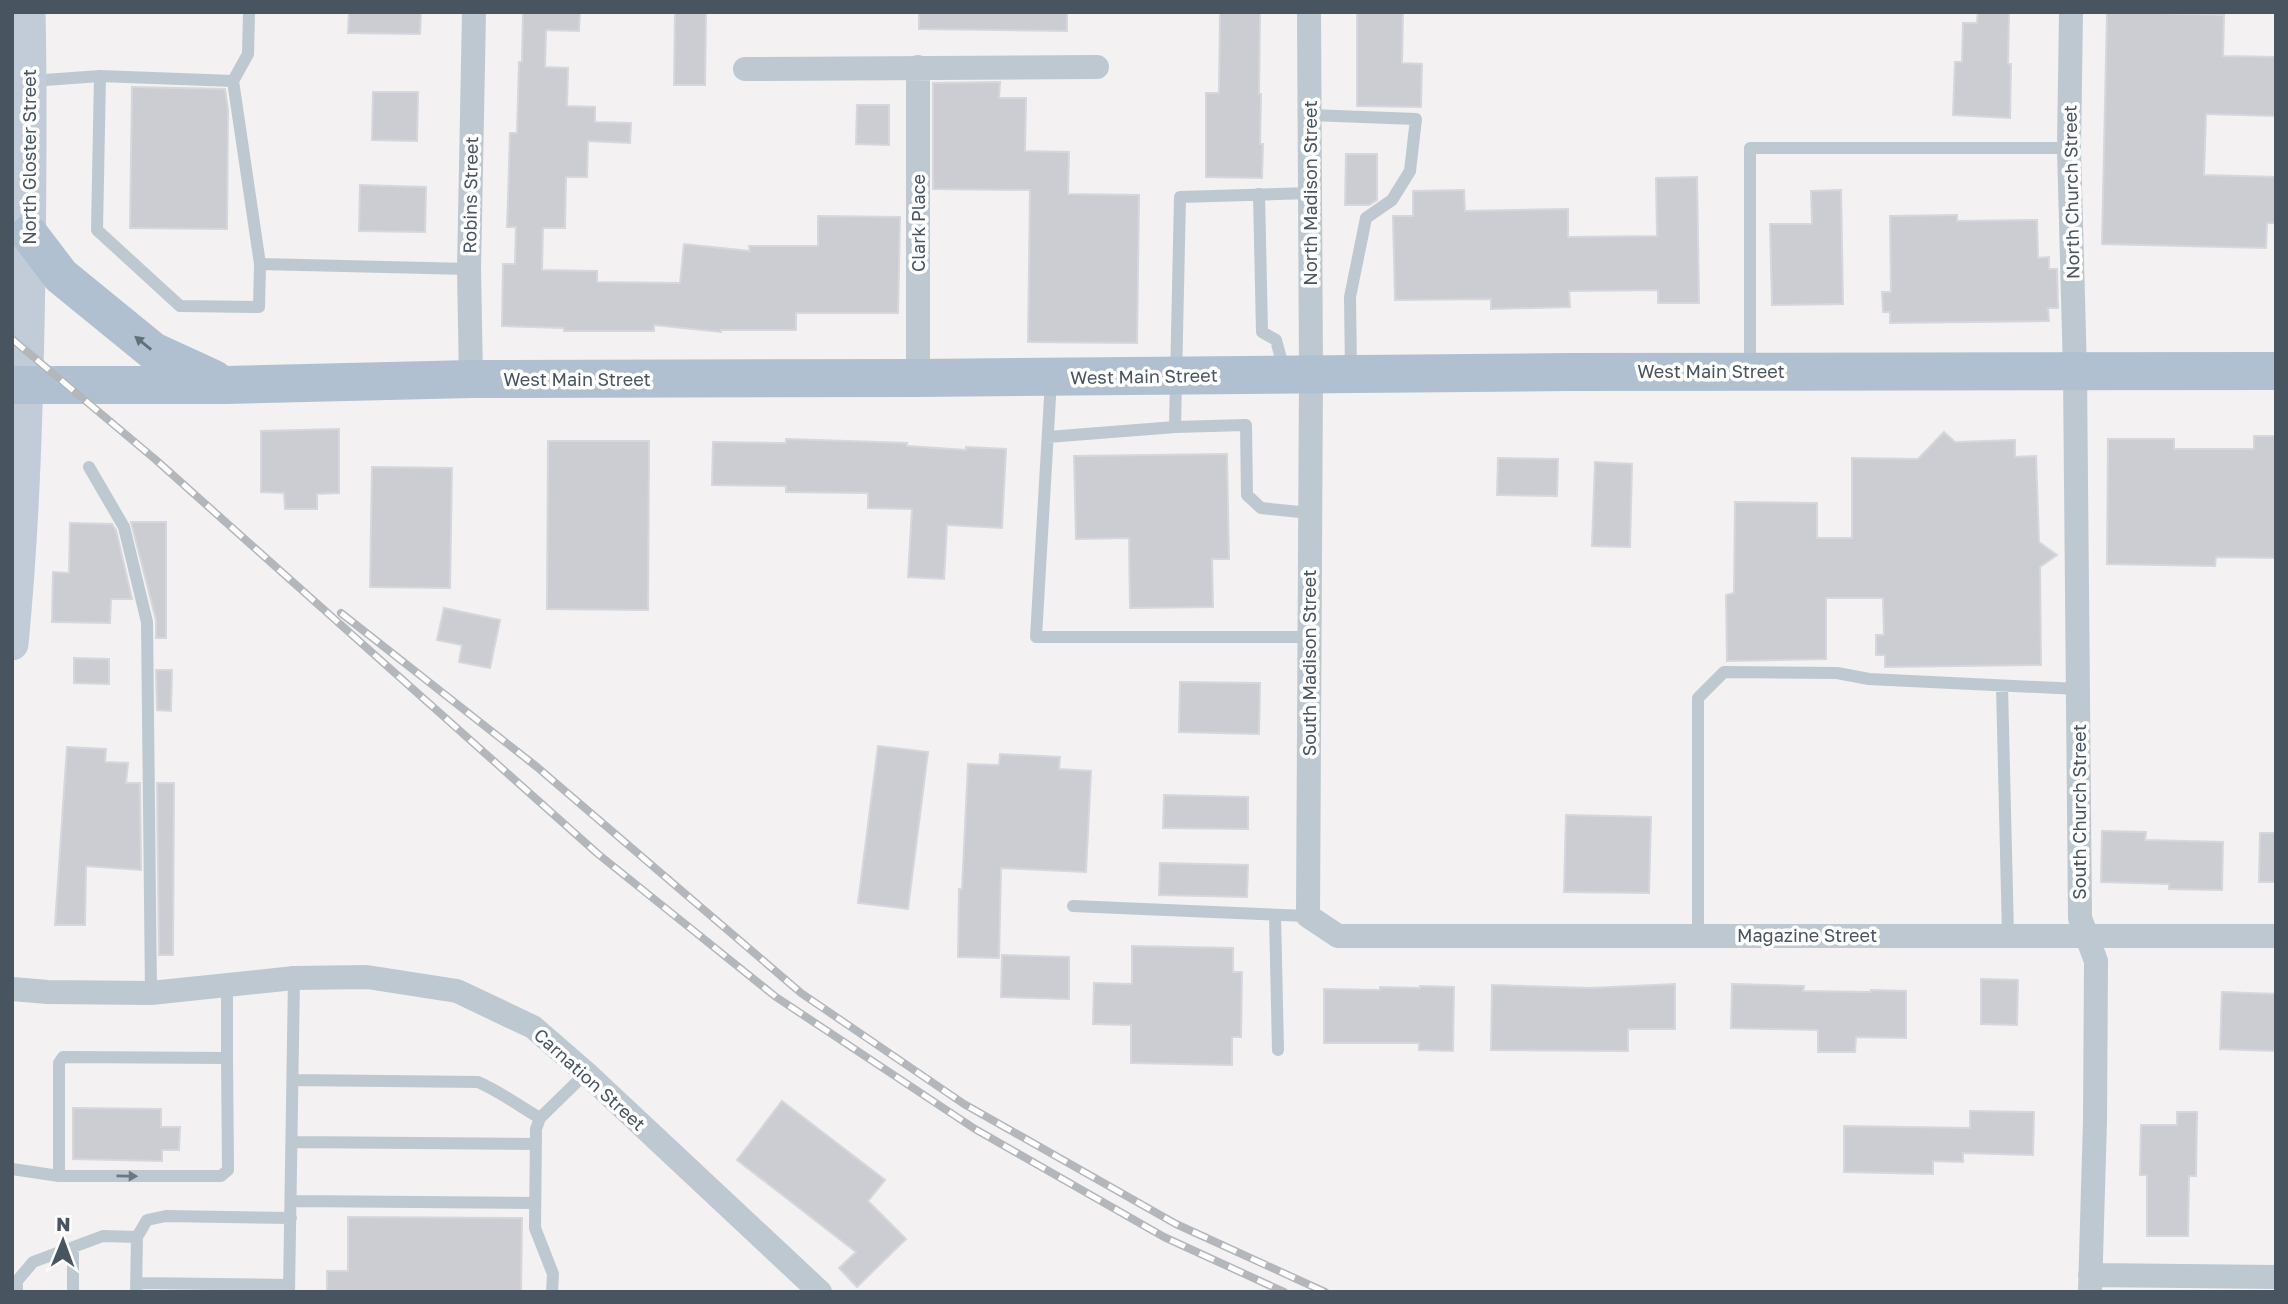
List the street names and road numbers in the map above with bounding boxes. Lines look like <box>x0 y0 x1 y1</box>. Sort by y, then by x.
street label: North Gloster Street <box>18 69 40 245</box>
street label: North Madison Street <box>1299 100 1321 286</box>
street label: North Church Street <box>2058 105 2084 279</box>
street label: Robins Street <box>458 136 482 254</box>
street label: Clark Place <box>907 174 929 272</box>
street label: West Main Street <box>1637 360 1785 382</box>
street label: West Main Street <box>1070 364 1218 388</box>
street label: West Main Street <box>503 368 651 390</box>
street label: South Madison Street <box>1298 570 1320 756</box>
street label: South Church Street <box>2068 724 2090 900</box>
street label: Magazine Street <box>1737 924 1877 946</box>
street label: Carnation Street <box>530 1023 650 1135</box>

